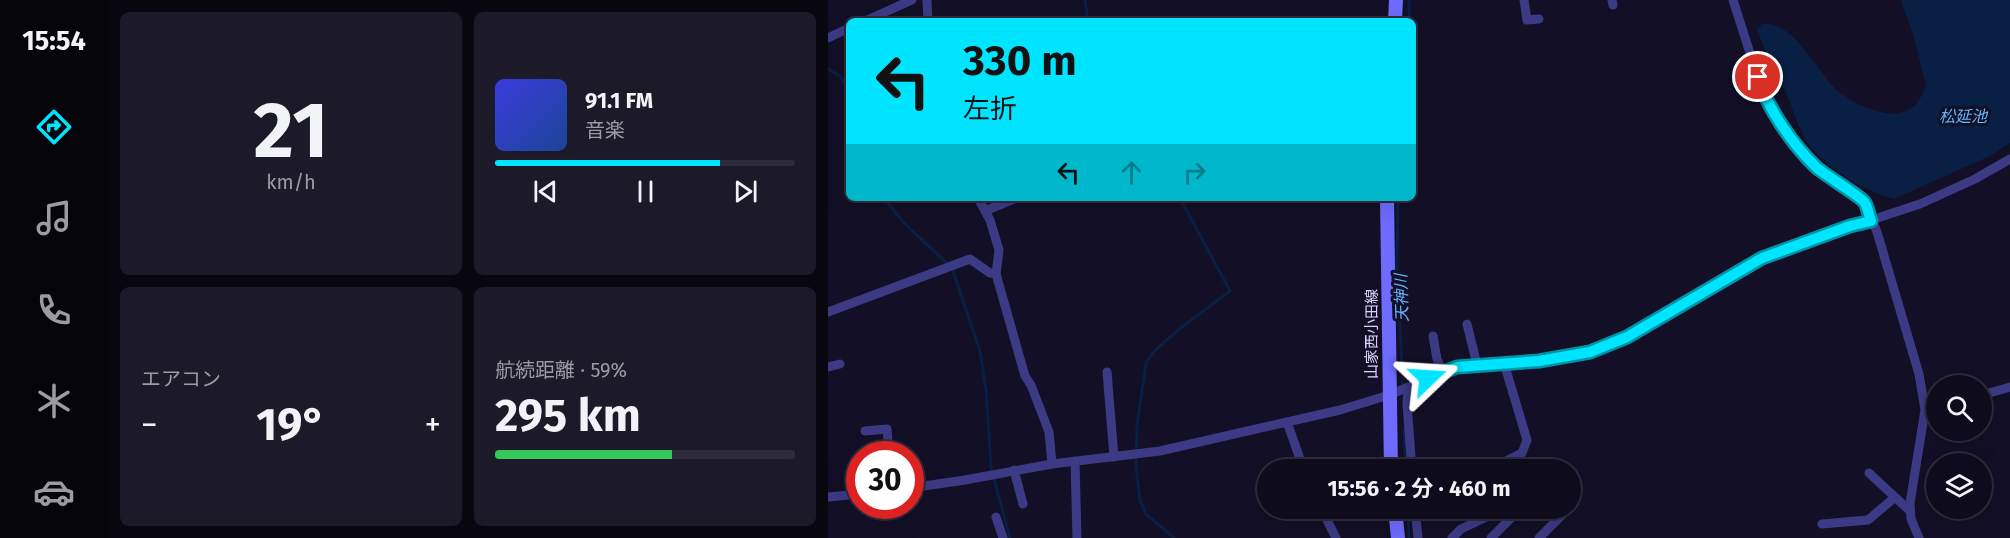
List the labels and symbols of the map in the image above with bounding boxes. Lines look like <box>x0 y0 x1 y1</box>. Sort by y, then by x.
pin <box>1732 51 1783 102</box>
water label: 松延池 <box>1939 107 1989 126</box>
water label: 天神川 <box>1391 272 1412 322</box>
street label: 山家西小田線 <box>1363 289 1381 379</box>
position arrow <box>1396 346 1460 410</box>
speed limit sign: 30 <box>846 441 924 519</box>

